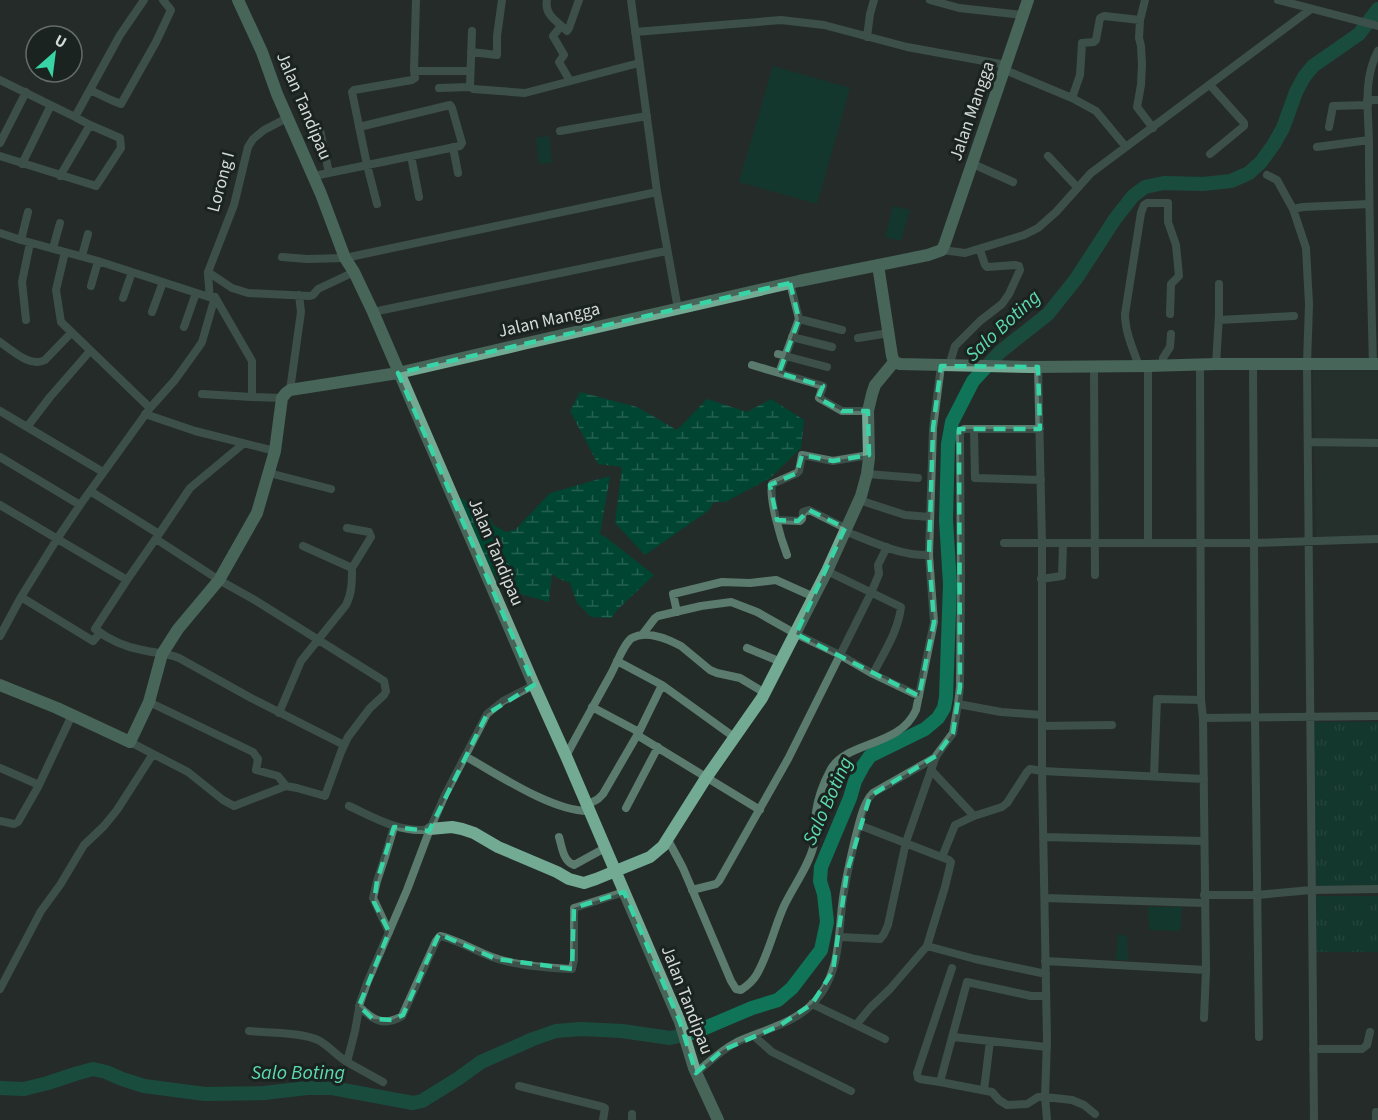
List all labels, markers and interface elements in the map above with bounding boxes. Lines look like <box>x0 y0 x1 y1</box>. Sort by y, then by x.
north arrow <box>24 24 84 84</box>
text: U <box>51 29 70 54</box>
street label: Jalan Tandipau <box>270 48 338 164</box>
street label: Jalan Mangga <box>943 58 1001 164</box>
street label: Lorong I <box>201 149 241 215</box>
water label: Salo Boting <box>959 284 1047 368</box>
street label: Jalan Mangga <box>496 296 602 344</box>
street label: Jalan Tandipau <box>462 494 530 610</box>
water label: Salo Boting <box>796 752 860 850</box>
street label: Jalan Tandipau <box>655 942 719 1058</box>
water label: Salo Boting <box>251 1059 345 1087</box>

